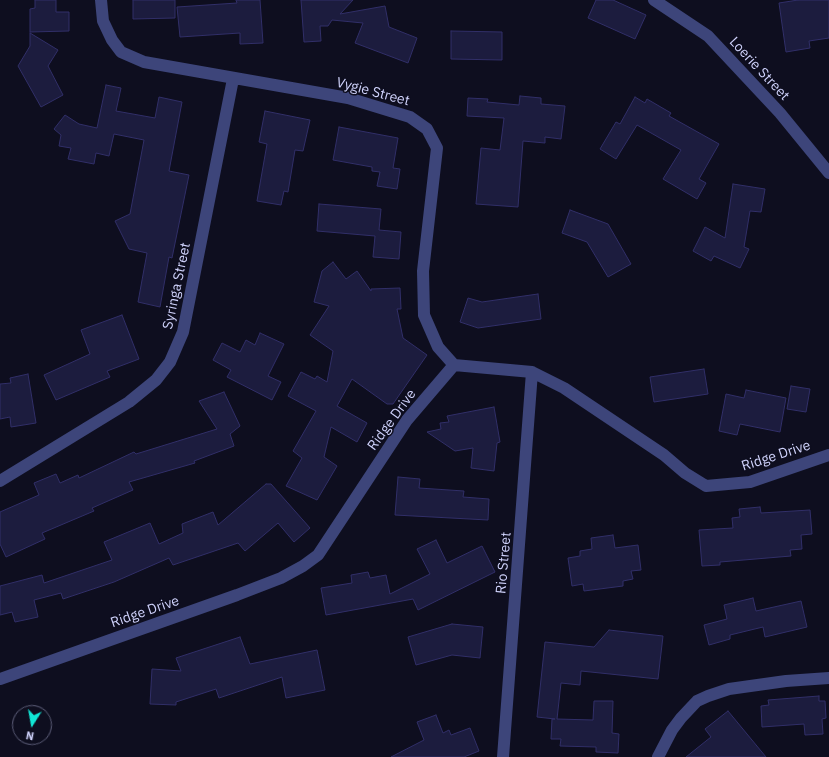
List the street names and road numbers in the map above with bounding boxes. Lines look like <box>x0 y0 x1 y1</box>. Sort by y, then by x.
street label: Loerie Street <box>725 34 793 104</box>
street label: Vygie Street <box>334 74 412 110</box>
street label: Syringa Street <box>160 241 194 331</box>
street label: Ridge Drive <box>364 386 420 454</box>
street label: Ridge Drive <box>739 437 813 475</box>
street label: Rio Street <box>493 531 515 595</box>
street label: Ridge Drive <box>109 592 181 632</box>

